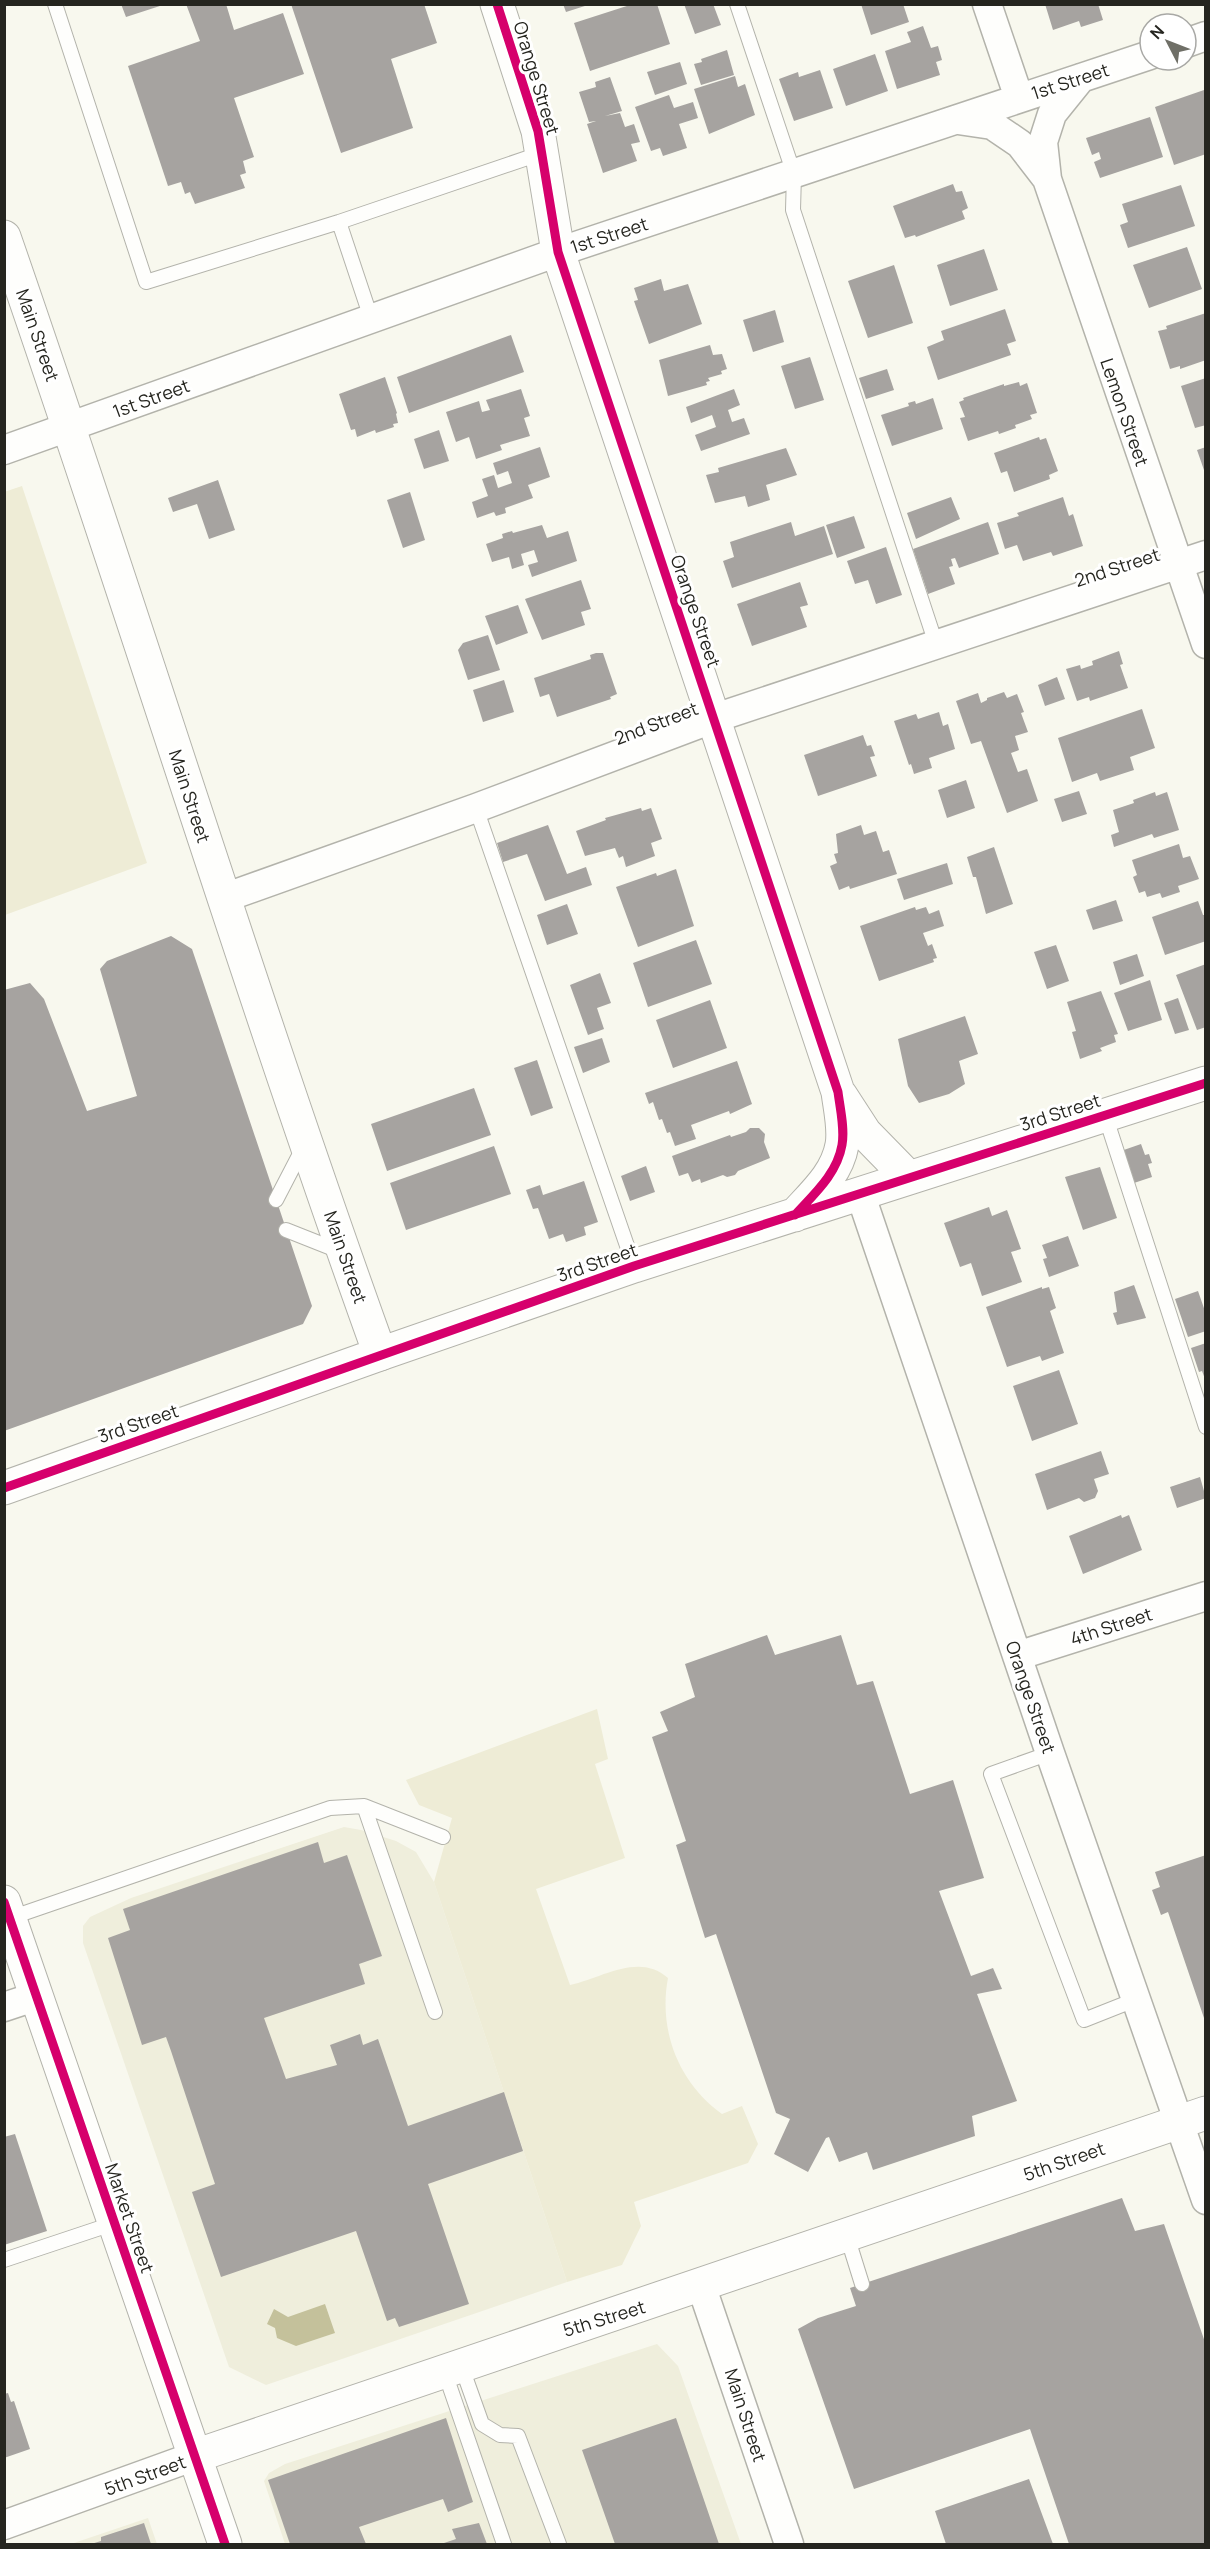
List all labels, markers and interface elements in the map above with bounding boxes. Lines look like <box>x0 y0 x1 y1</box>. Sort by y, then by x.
north arrow <box>1138 12 1198 72</box>
street label: Orange Street <box>508 18 566 138</box>
text: N <box>1145 20 1169 44</box>
street label: 1st Street <box>1028 57 1112 105</box>
street label: 1st Street <box>567 211 651 259</box>
street label: Main Street <box>11 285 65 385</box>
street label: Lemon Street <box>1095 355 1155 469</box>
street label: 1st Street <box>109 373 193 423</box>
street label: 2nd Street <box>1071 542 1163 592</box>
street label: Orange Street <box>666 552 726 670</box>
street label: 2nd Street <box>611 696 701 750</box>
street label: Main Street <box>164 746 216 846</box>
street label: 3rd Street <box>1017 1088 1103 1136</box>
street label: Main Street <box>319 1207 373 1307</box>
street label: 3rd Street <box>554 1237 640 1287</box>
street label: 3rd Street <box>95 1398 181 1448</box>
street label: 4th Street <box>1067 1601 1155 1651</box>
street label: Orange Street <box>1001 1638 1061 1756</box>
street label: 5th Street <box>1020 2136 1108 2186</box>
street label: Market Street <box>100 2160 160 2276</box>
street label: 5th Street <box>560 2294 648 2342</box>
street label: Main Street <box>720 2365 772 2465</box>
street label: 5th Street <box>101 2449 189 2501</box>

